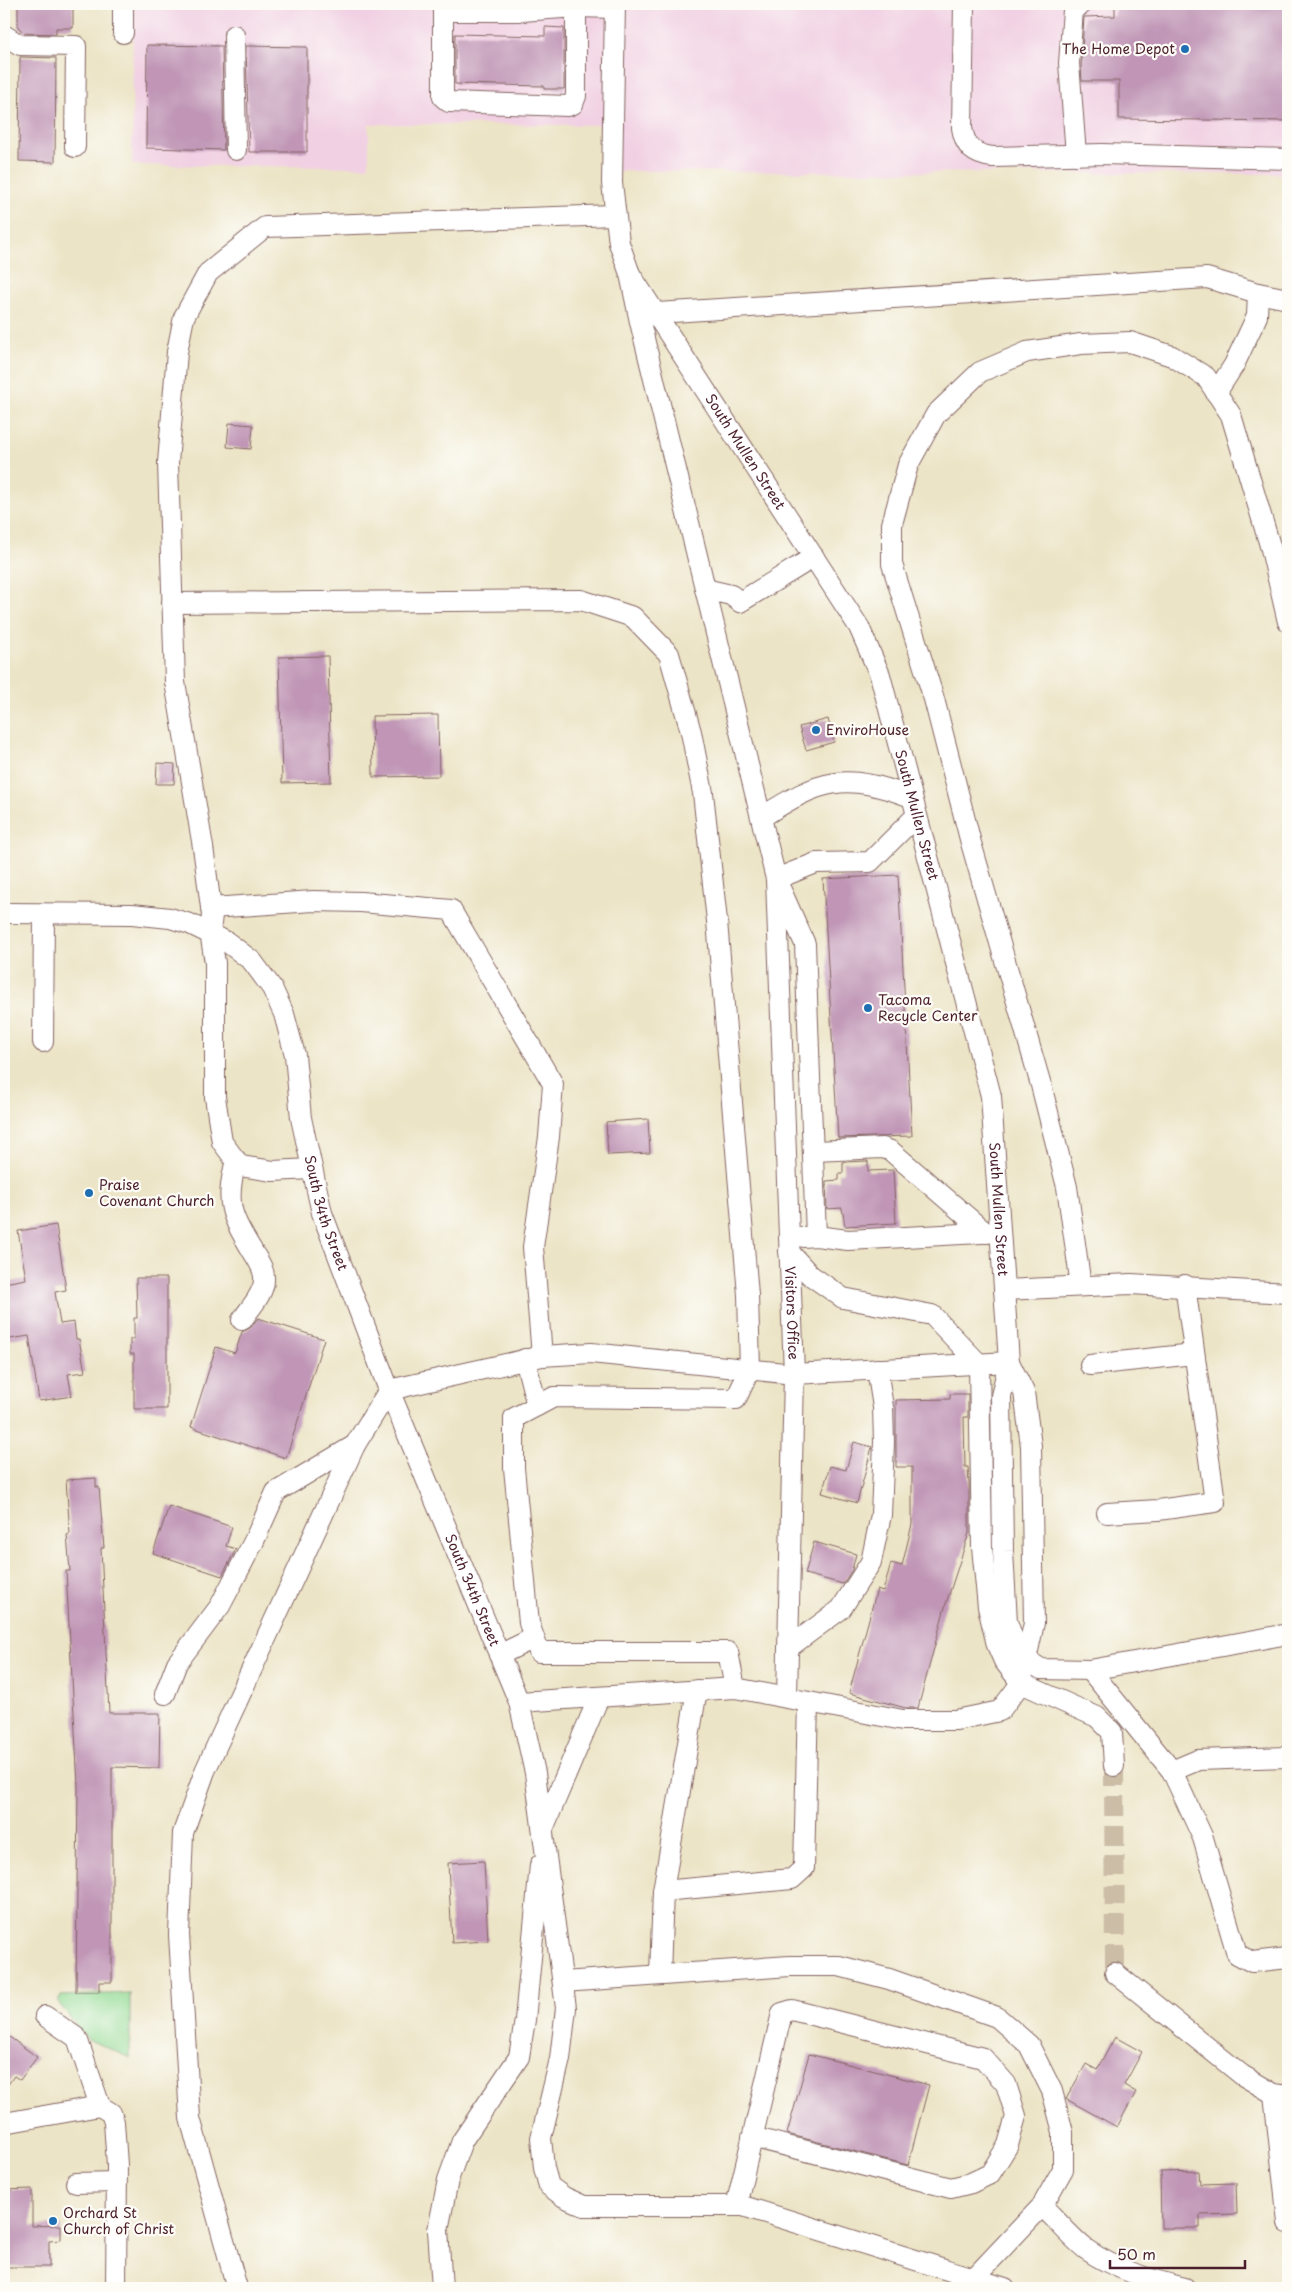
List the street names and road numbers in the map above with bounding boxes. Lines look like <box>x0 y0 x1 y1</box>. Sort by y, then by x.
street label: South Mullen Street <box>700 390 791 514</box>
street label: South Mullen Street <box>890 747 945 883</box>
street label: South Mullen Street <box>984 1142 1014 1277</box>
street label: South 34th Street <box>300 1153 354 1274</box>
street label: Visitors Office <box>780 1266 804 1360</box>
street label: South 34th Street <box>440 1531 506 1650</box>

